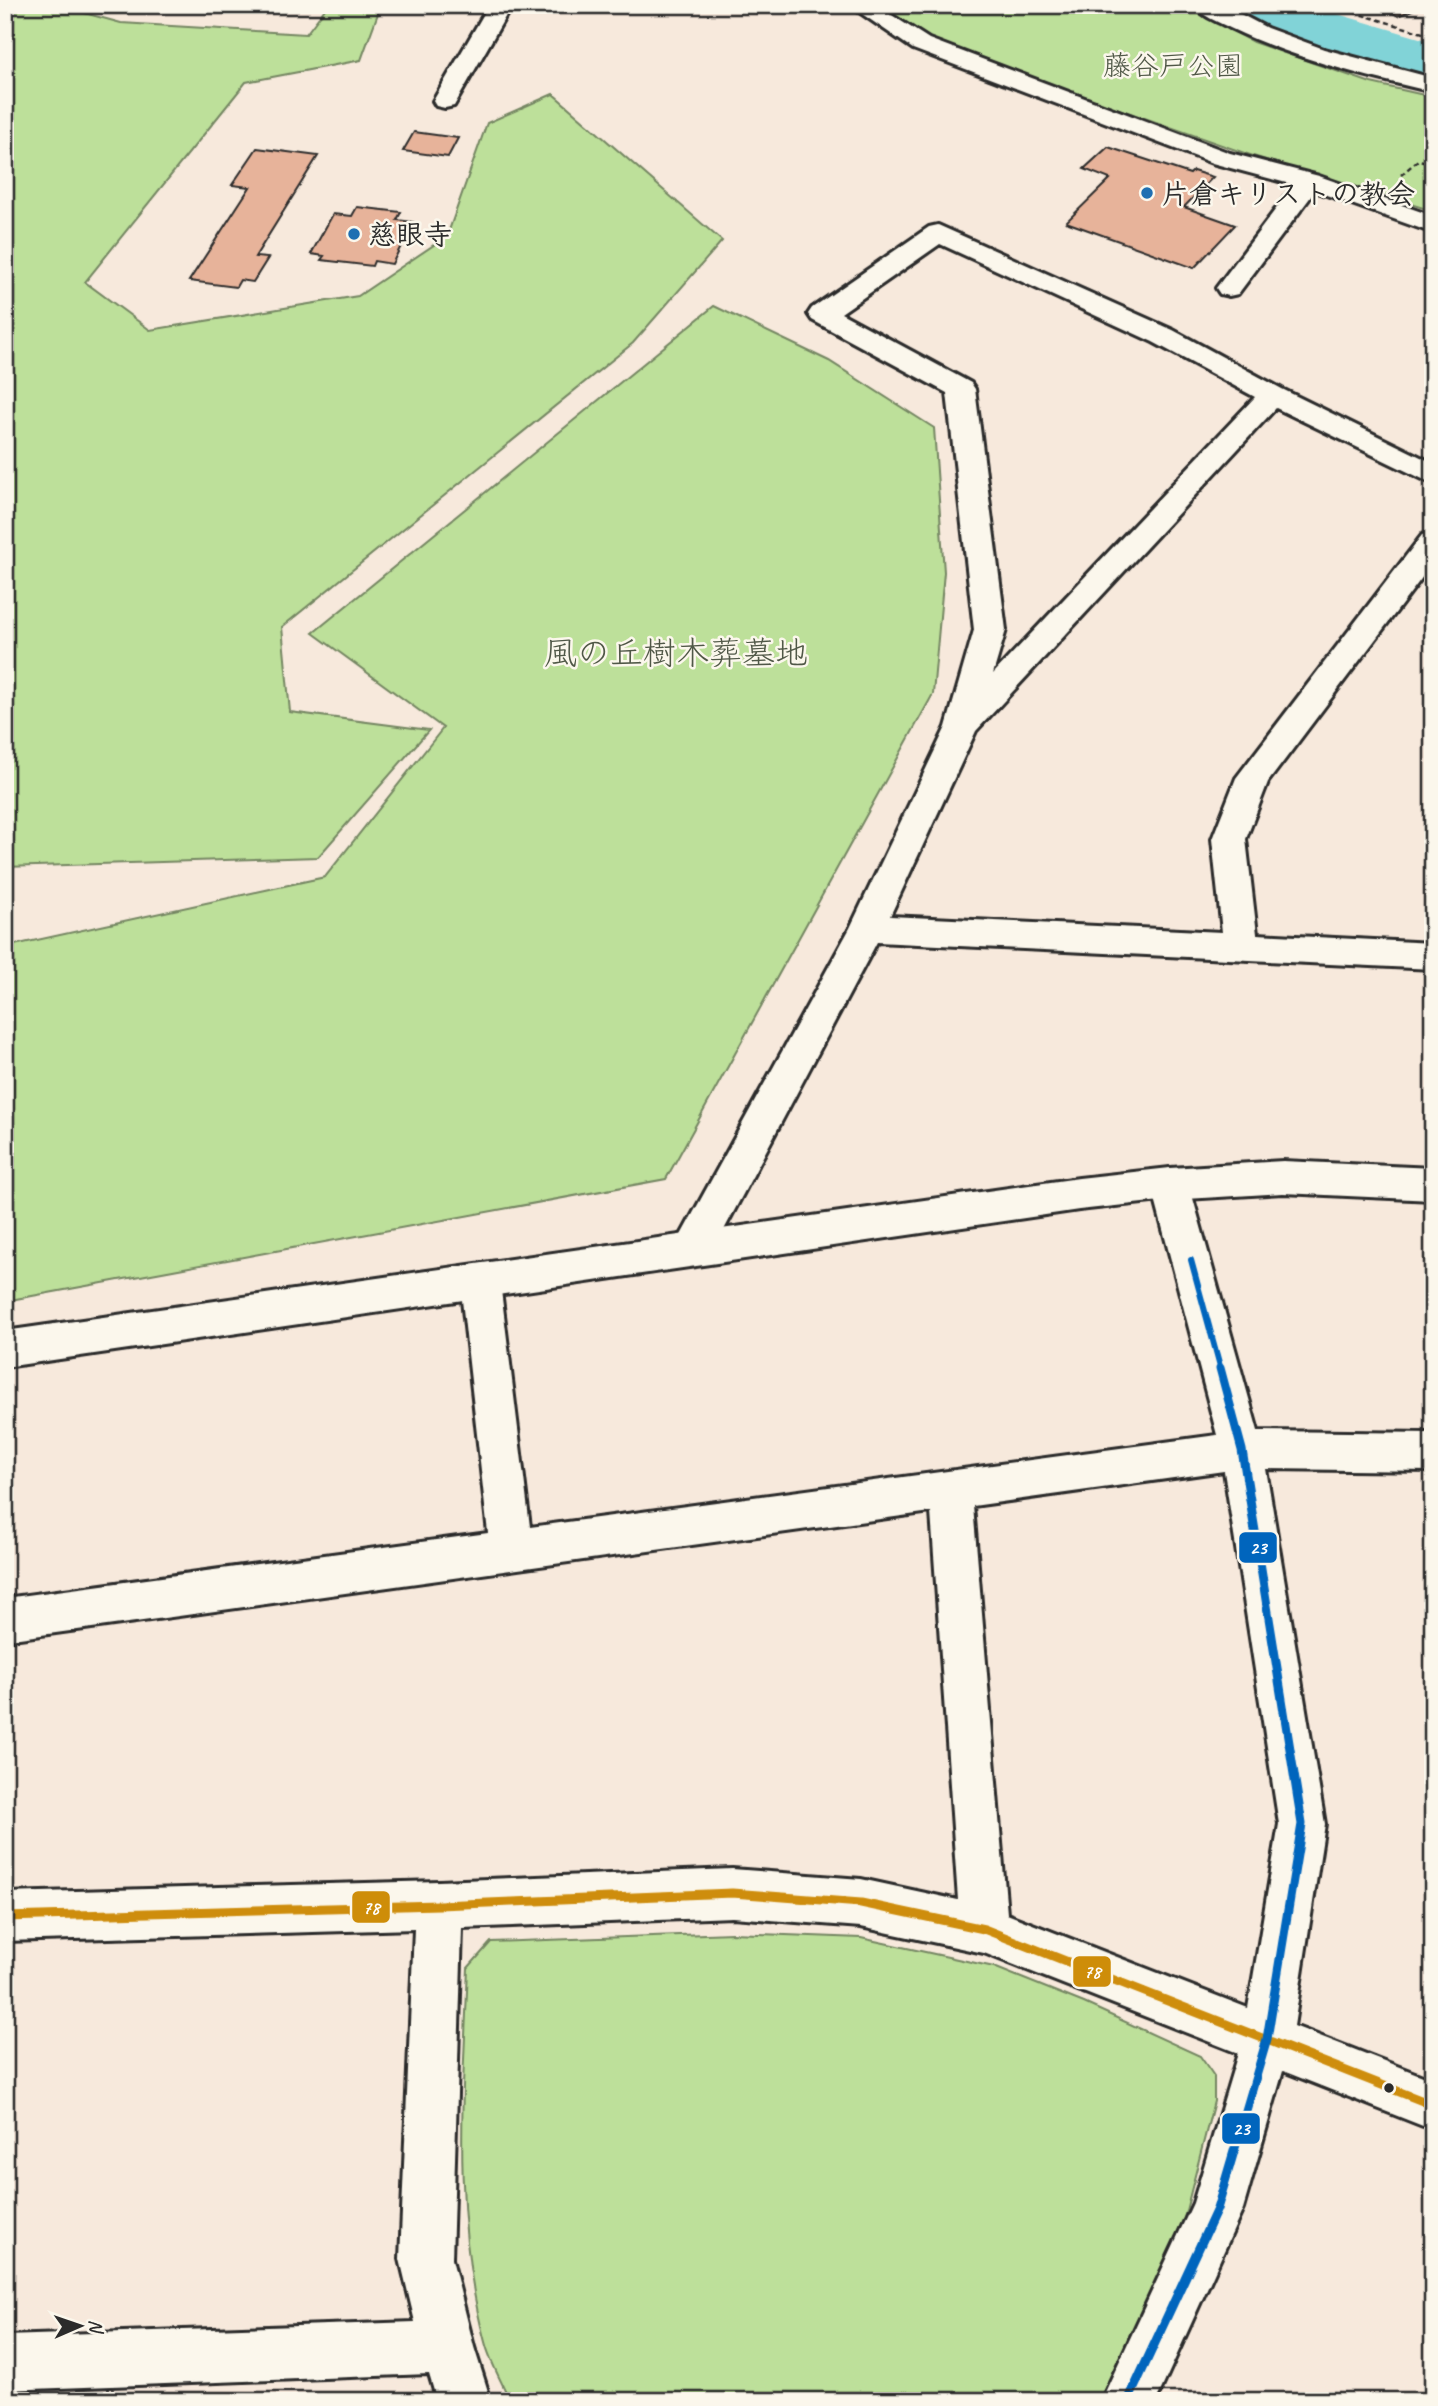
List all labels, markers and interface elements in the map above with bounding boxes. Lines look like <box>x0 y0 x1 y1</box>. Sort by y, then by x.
park label: 藤谷戸公園 <box>1103 48 1243 83</box>
place label: 片倉キリストの教会 <box>1161 176 1415 211</box>
marker: 片倉キリストの教会 <box>1139 185 1155 201</box>
place label: 慈眼寺 <box>368 217 452 252</box>
marker: 慈眼寺 <box>346 226 362 242</box>
park label: 風の丘樹木葬墓地 <box>544 632 808 674</box>
line badge: 23 <box>1238 1531 1278 1564</box>
text: 23 <box>1249 1536 1269 1560</box>
line badge: 78 <box>351 1890 391 1924</box>
text: 78 <box>362 1896 382 1920</box>
line badge: 78 <box>1072 1955 1112 1988</box>
text: 78 <box>1083 1960 1103 1984</box>
unlabelled marker <box>1382 2081 1396 2095</box>
line badge: 23 <box>1221 2112 1261 2145</box>
text: 23 <box>1232 2117 1252 2141</box>
north arrow <box>46 2290 116 2360</box>
text: N <box>84 2319 108 2335</box>

